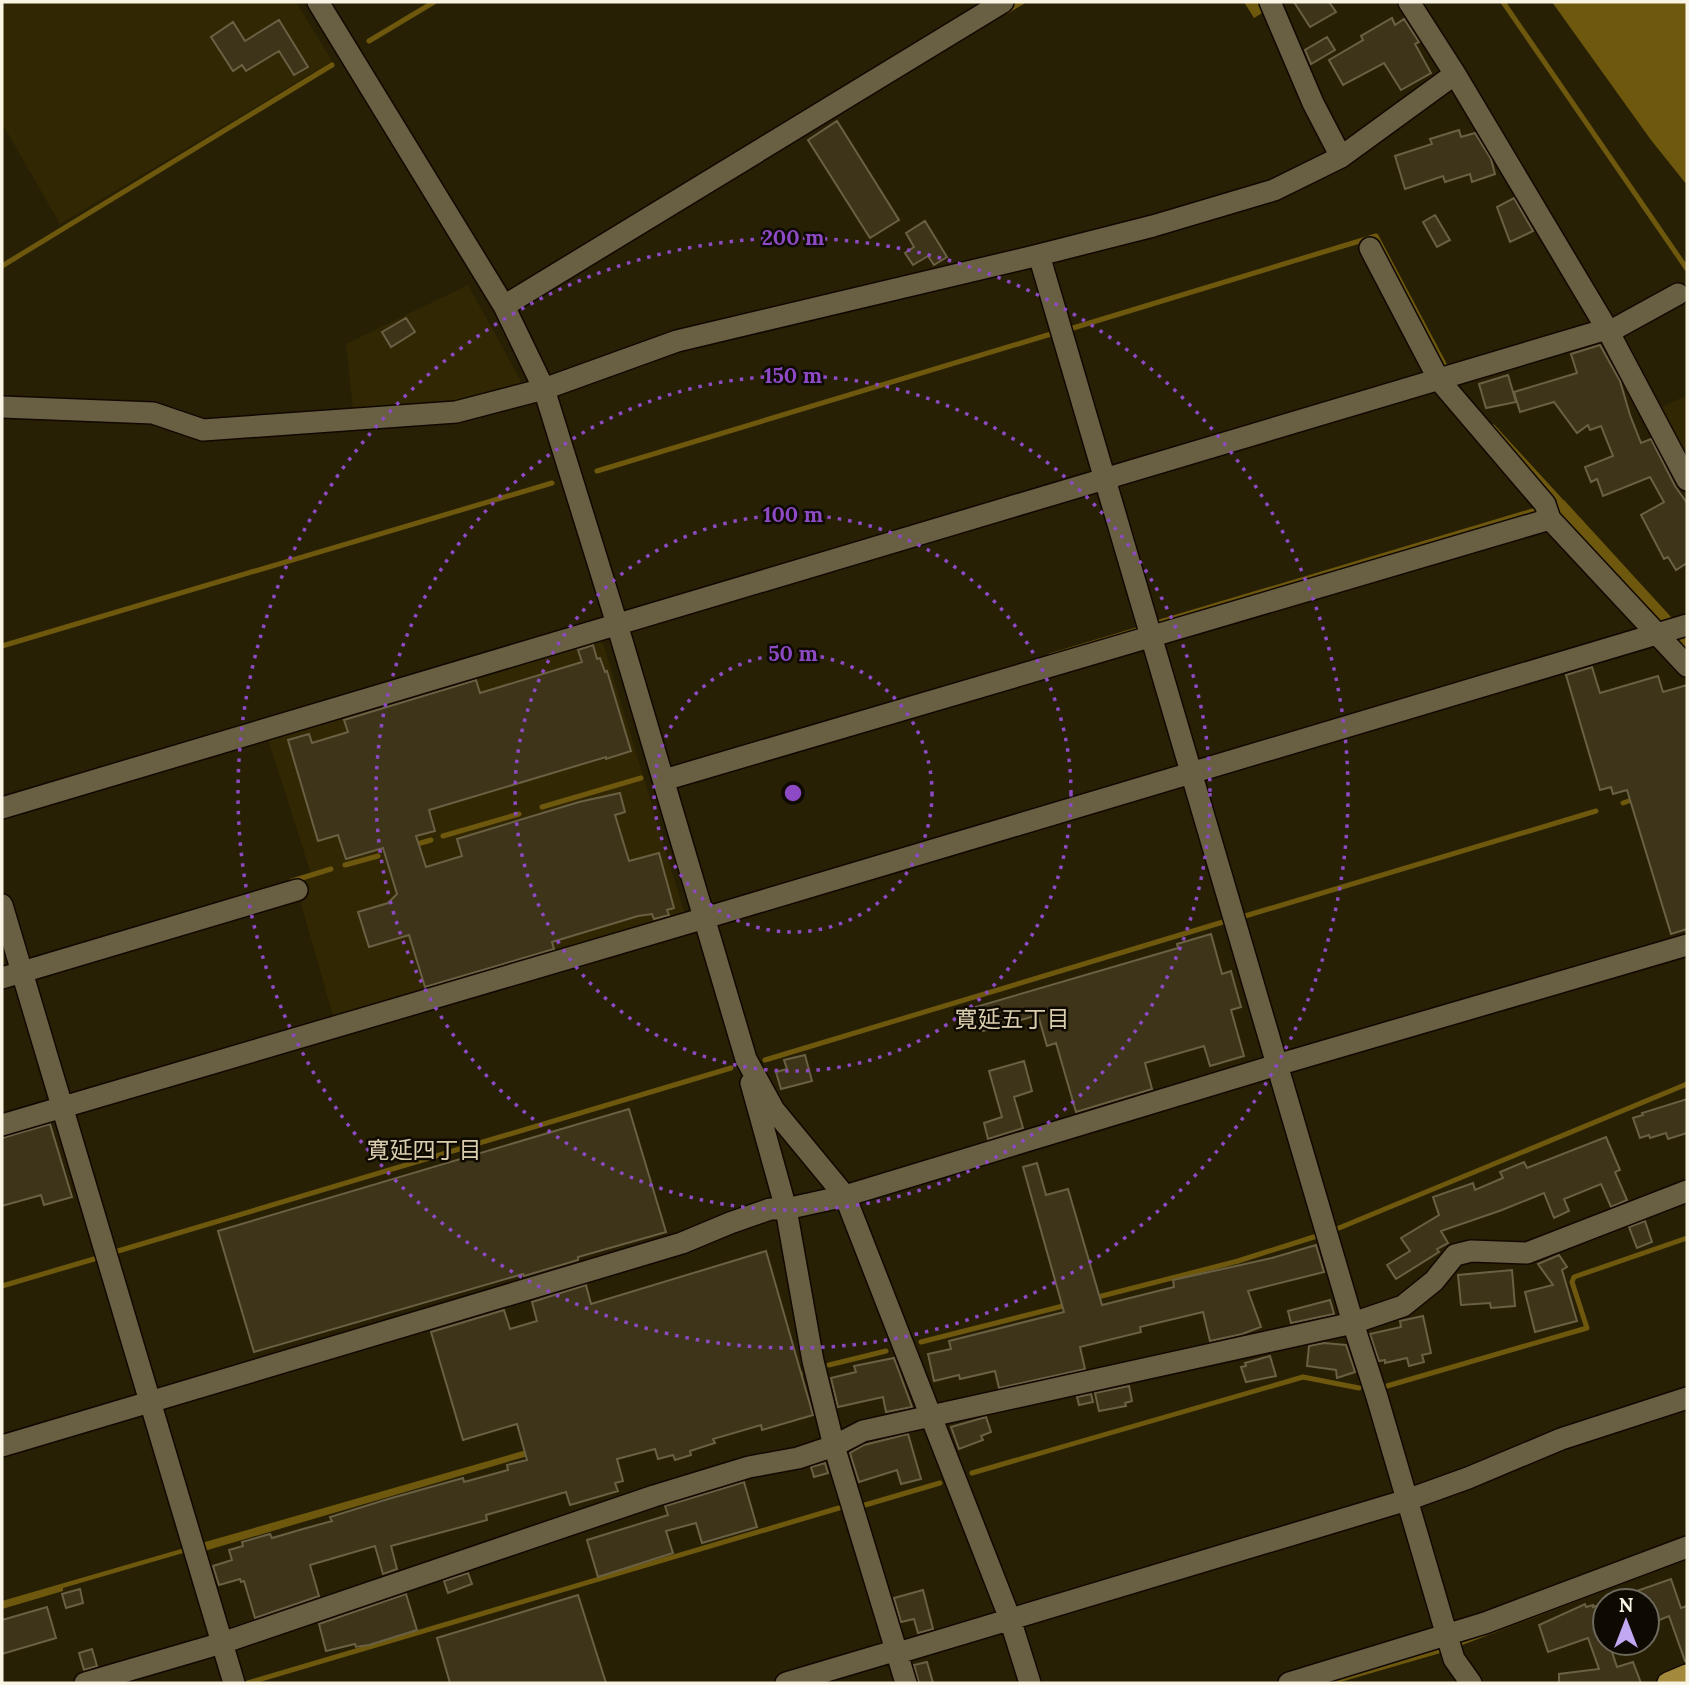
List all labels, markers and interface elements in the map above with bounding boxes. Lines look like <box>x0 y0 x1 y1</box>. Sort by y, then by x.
text: 200 m <box>762 224 824 251</box>
text: 150 m <box>764 362 822 389</box>
text: 100 m <box>763 501 823 528</box>
text: 50 m <box>768 640 818 667</box>
centre of rings <box>781 781 805 805</box>
district label: 寛延五丁目 <box>955 1004 1070 1033</box>
district label: 寛延四丁目 <box>367 1135 482 1164</box>
north arrow <box>1591 1587 1661 1657</box>
text: N <box>1619 1593 1634 1617</box>

